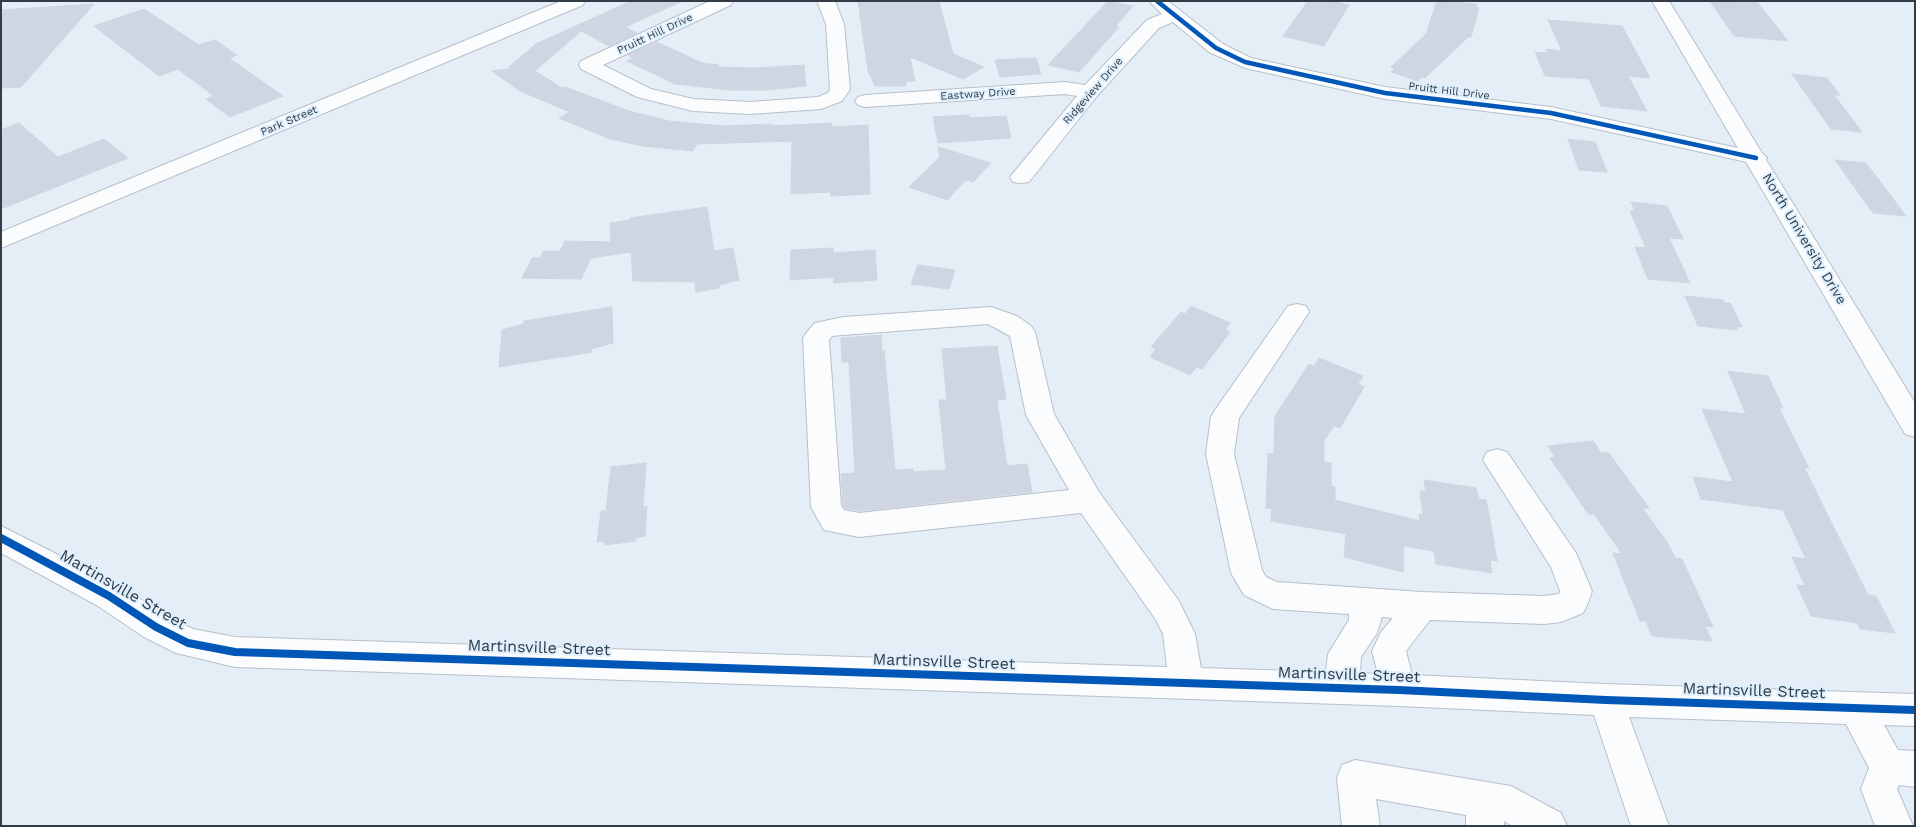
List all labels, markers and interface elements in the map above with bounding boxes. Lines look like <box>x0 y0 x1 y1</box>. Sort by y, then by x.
street label: Pruitt Hill Drive <box>615 11 695 57</box>
street label: Ridgeview Drive <box>1060 55 1126 127</box>
street label: Pruitt Hill Drive <box>1407 79 1491 103</box>
street label: Eastway Drive <box>940 85 1016 103</box>
street label: Park Street <box>259 103 319 139</box>
street label: North University Drive <box>1758 170 1850 308</box>
street label: Martinsville Street <box>56 546 190 634</box>
street label: Martinsville Street <box>467 636 611 660</box>
street label: Martinsville Street <box>872 650 1016 674</box>
street label: Martinsville Street <box>1277 663 1421 687</box>
street label: Martinsville Street <box>1682 679 1826 703</box>

